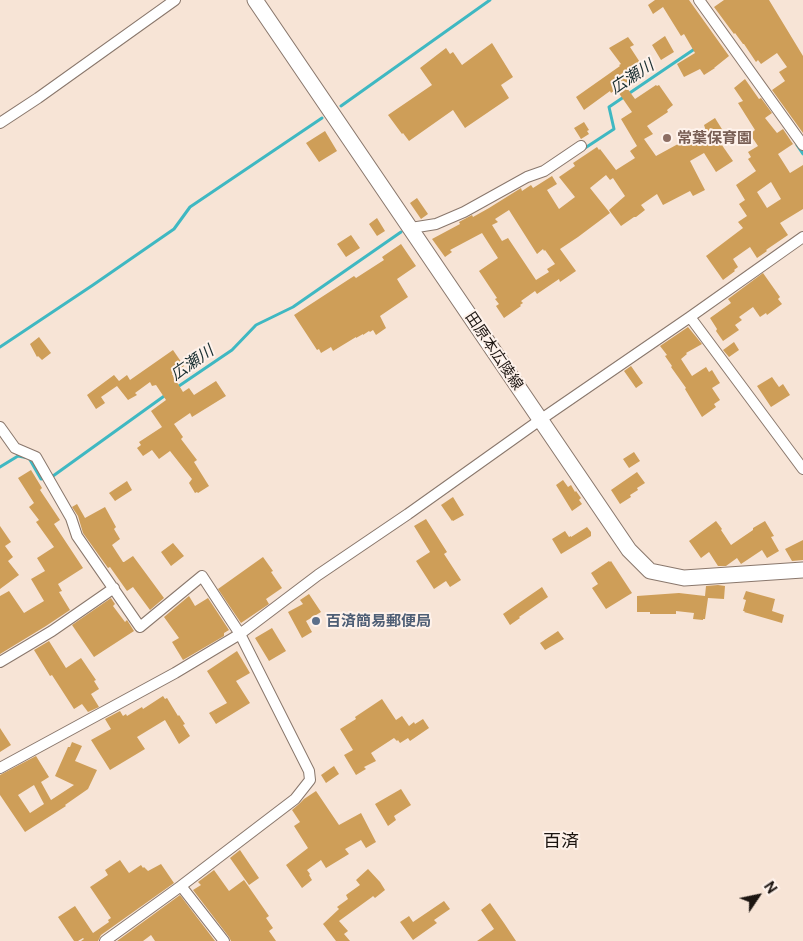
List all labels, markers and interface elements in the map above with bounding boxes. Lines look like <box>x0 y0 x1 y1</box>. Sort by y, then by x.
water label: 広瀬川 <box>607 56 657 98</box>
place label: 常葉保育園 <box>677 129 752 147</box>
marker: 常葉保育園 <box>661 132 673 144</box>
street label: 田原本広陵線 <box>461 309 527 393</box>
water label: 広瀬川 <box>167 341 217 385</box>
place label: 百済簡易郵便局 <box>326 612 431 630</box>
marker: 百済簡易郵便局 <box>310 615 322 627</box>
district label: 百済 <box>543 830 579 852</box>
north arrow <box>733 871 783 921</box>
text: N <box>761 879 780 897</box>

